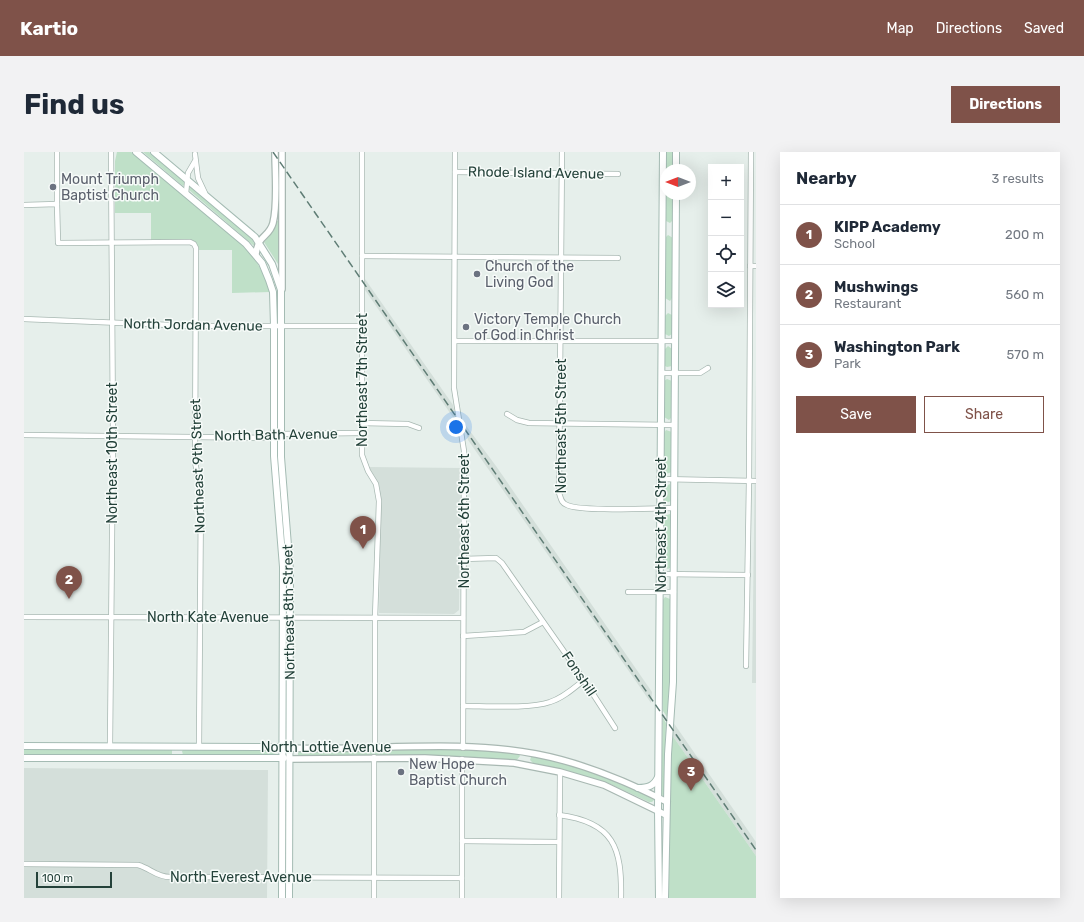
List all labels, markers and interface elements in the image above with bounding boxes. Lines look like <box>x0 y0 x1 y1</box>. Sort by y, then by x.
text: Kartio <box>20 17 78 40</box>
text: Map <box>887 20 914 37</box>
text: Directions <box>936 20 1002 37</box>
text: Saved <box>1024 20 1064 37</box>
button: Directions <box>951 86 1060 123</box>
text: Find us <box>24 88 124 121</box>
street label: Rhode Island Avenue <box>468 163 604 183</box>
north arrow <box>660 164 696 200</box>
map controls <box>708 164 744 308</box>
button: + <box>708 164 744 200</box>
text: Nearby <box>796 168 857 188</box>
place label: Mount Triumph Baptist Church <box>61 171 159 204</box>
text: 3 results <box>992 171 1044 186</box>
marker: Mount Triumph Baptist Church <box>48 182 58 192</box>
button: − <box>708 200 744 236</box>
text: KIPP Academy <box>834 218 941 236</box>
text: 1 <box>806 227 812 242</box>
text: 200 m <box>1005 227 1044 242</box>
button: locate <box>708 236 744 272</box>
text: School <box>834 236 875 251</box>
place label: Church of the Living God <box>485 258 574 291</box>
marker: Church of the Living God <box>472 269 482 279</box>
button: layers <box>708 272 744 308</box>
text: Mushwings <box>834 278 918 296</box>
text: 2 <box>805 287 813 302</box>
text: 560 m <box>1005 287 1044 302</box>
text: Restaurant <box>834 296 901 311</box>
place label: Victory Temple Church of God in Christ <box>474 311 621 344</box>
street label: Northeast 7th Street <box>354 313 371 447</box>
street label: North Jordan Avenue <box>123 315 263 335</box>
marker: Victory Temple Church of God in Christ <box>461 322 471 332</box>
text: Washington Park <box>834 338 960 356</box>
text: 3 <box>805 347 813 362</box>
text: 570 m <box>1007 347 1044 362</box>
text: Park <box>834 356 861 371</box>
street label: Northeast 5th Street <box>553 358 570 493</box>
street label: Northeast 10th Street <box>104 382 121 524</box>
button: Save <box>796 396 916 433</box>
button: Share <box>924 396 1044 433</box>
street label: Northeast 9th Street <box>187 398 209 534</box>
your location <box>446 417 466 437</box>
street label: North Bath Avenue <box>214 425 338 445</box>
street label: Northeast 6th Street <box>456 453 473 589</box>
street label: Northeast 4th Street <box>653 457 670 593</box>
pin: 1 <box>350 516 376 549</box>
street label: Northeast 8th Street <box>279 544 299 680</box>
pin: 2 <box>56 566 82 599</box>
street label: North Kate Avenue <box>147 609 269 626</box>
street label: Fonshill <box>558 648 600 700</box>
street label: North Lottie Avenue <box>261 739 391 756</box>
place label: New Hope Baptist Church <box>409 756 507 789</box>
pin: 3 <box>678 758 704 791</box>
marker: New Hope Baptist Church <box>396 767 406 777</box>
street label: North Everest Avenue <box>170 869 312 886</box>
scale bar <box>36 870 112 889</box>
text: 100 m <box>42 872 73 885</box>

